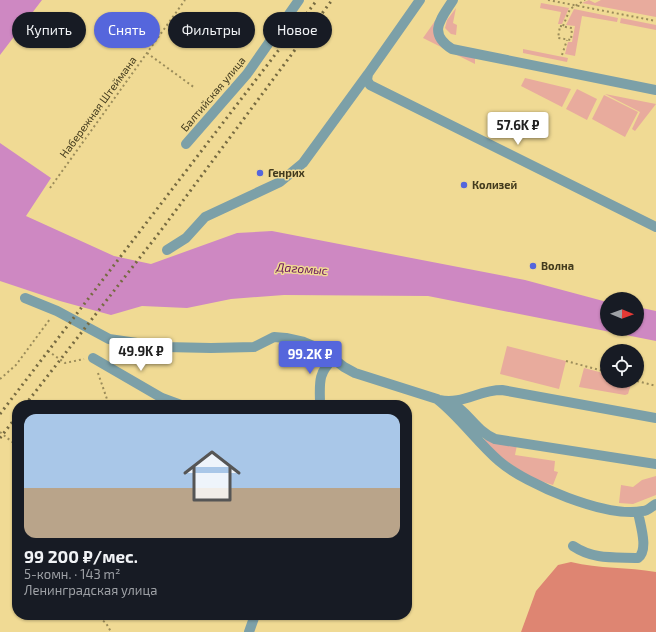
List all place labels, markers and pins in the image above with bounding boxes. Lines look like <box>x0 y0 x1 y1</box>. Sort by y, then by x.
pin: 57.6K ₽ <box>481 112 555 146</box>
place label: Генрих <box>268 166 306 179</box>
marker: Генрих <box>255 168 265 178</box>
place label: Колизей <box>472 178 518 191</box>
marker: Колизей <box>459 180 469 190</box>
place label: Волна <box>541 259 574 272</box>
marker: Волна <box>528 261 538 271</box>
pin: 49.9K ₽ <box>104 338 178 372</box>
pin: 99.2K ₽ <box>273 341 347 375</box>

